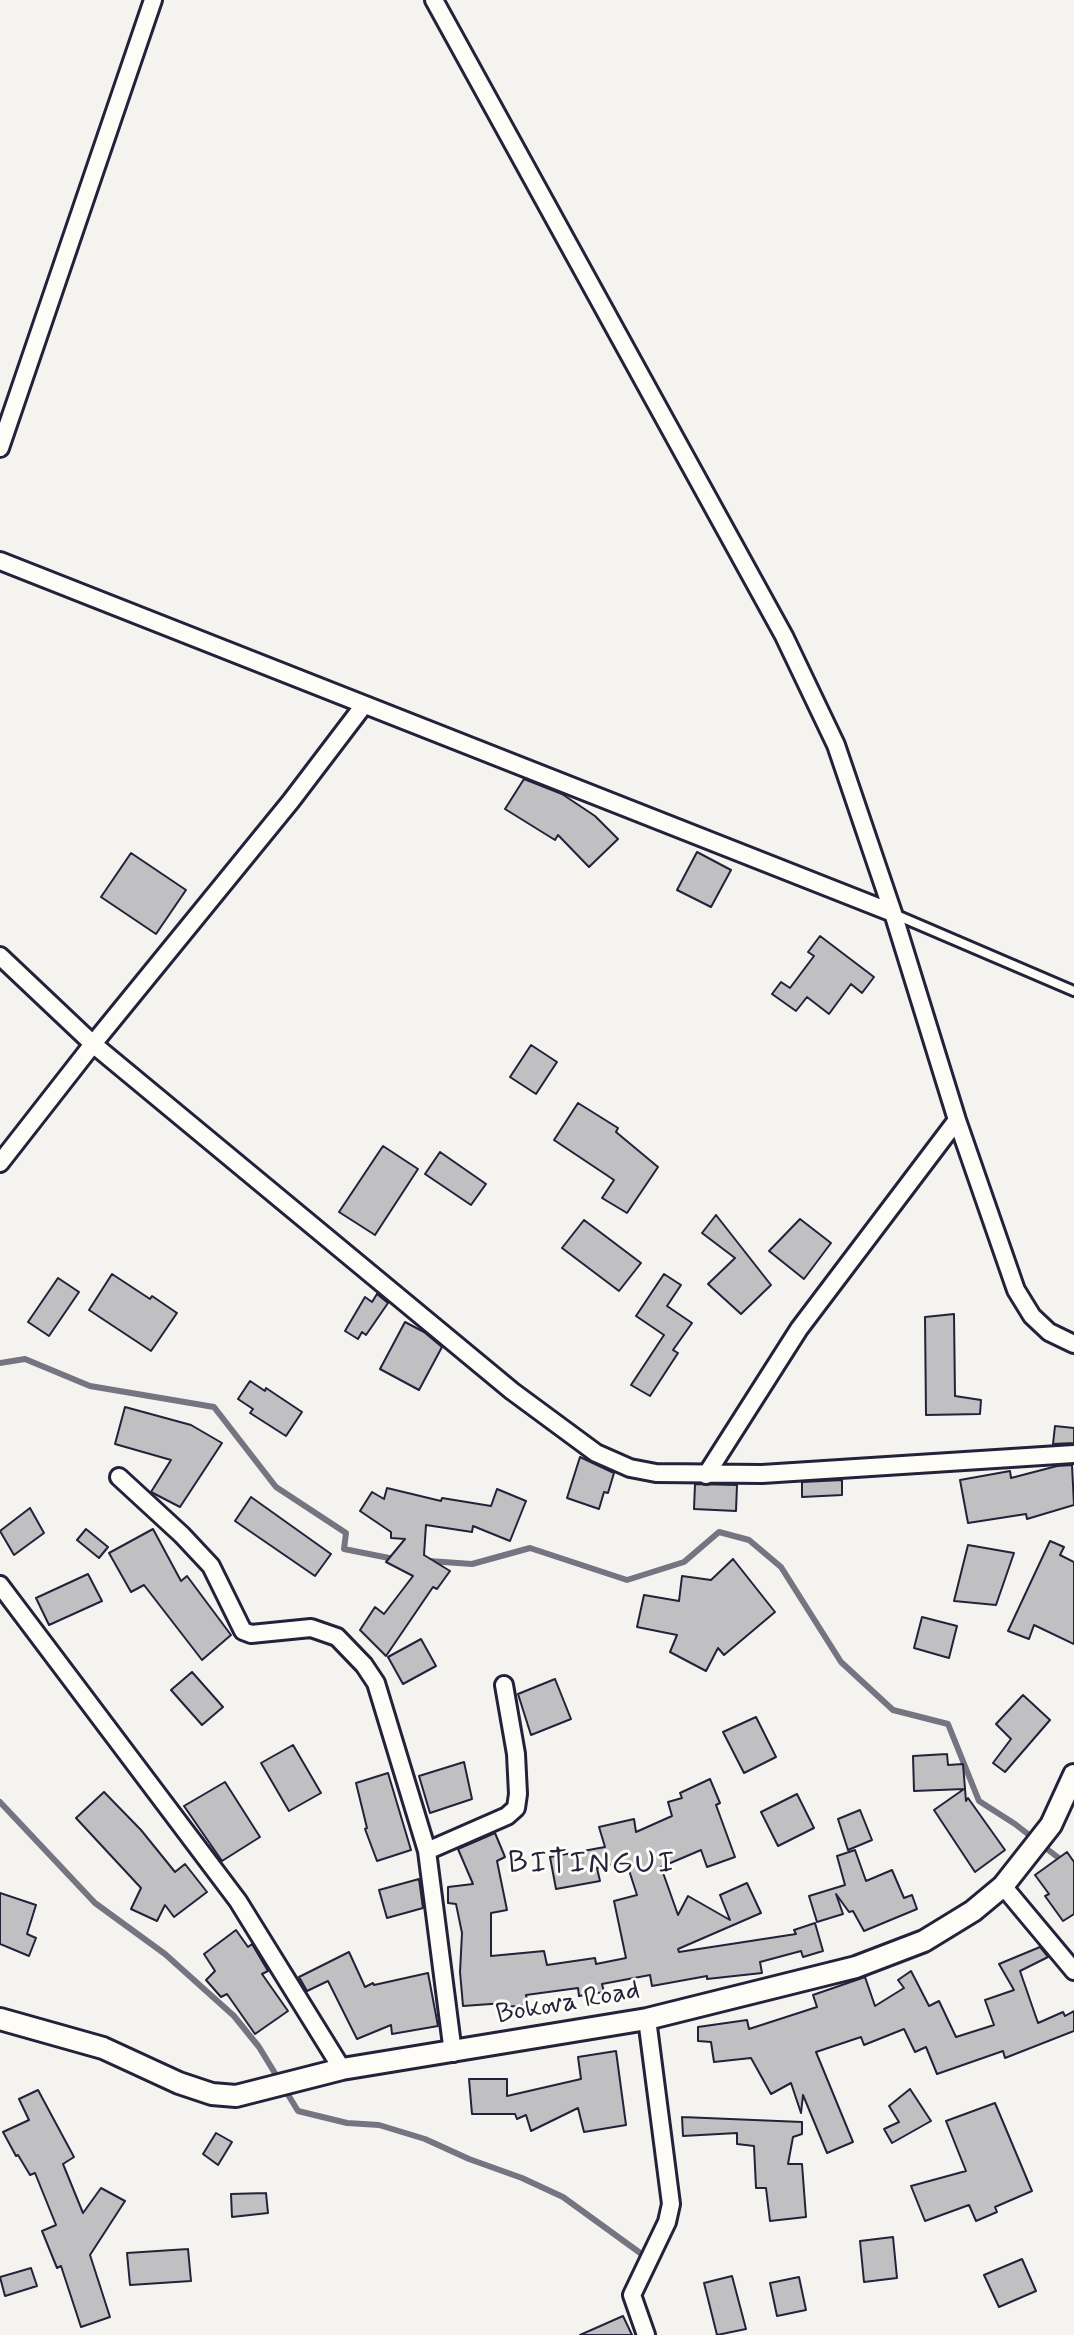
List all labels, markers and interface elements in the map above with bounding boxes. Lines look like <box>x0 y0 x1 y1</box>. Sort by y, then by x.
district label: BITINGUI <box>506 1846 678 1884</box>
street label: Bokova Road <box>494 1975 642 2033</box>

